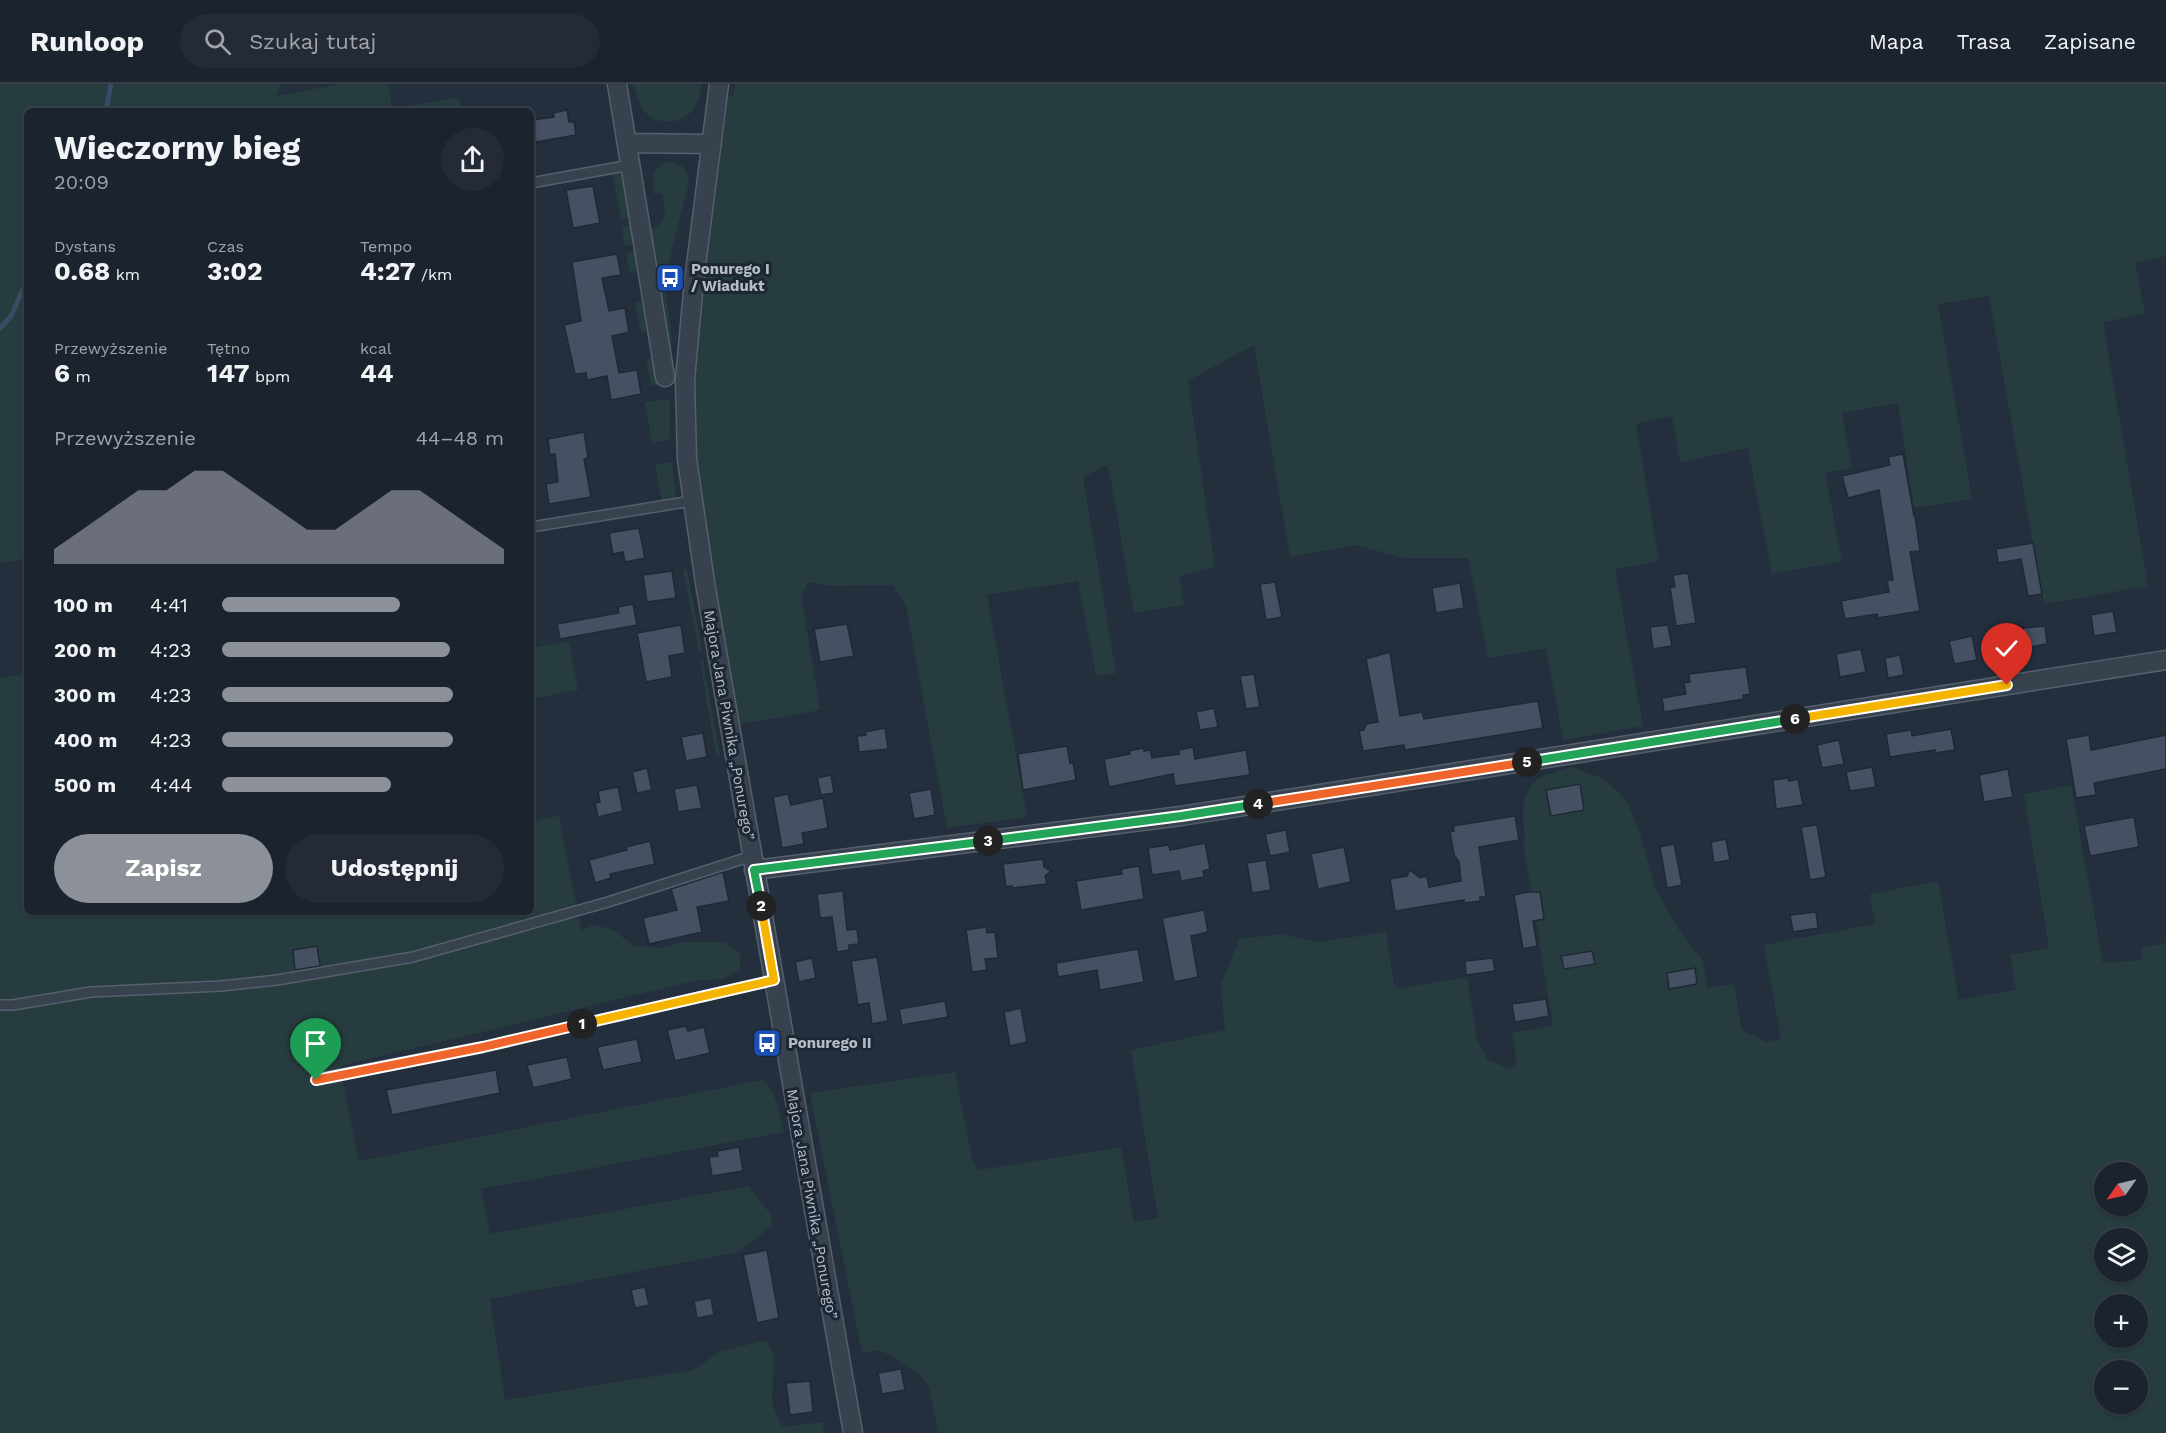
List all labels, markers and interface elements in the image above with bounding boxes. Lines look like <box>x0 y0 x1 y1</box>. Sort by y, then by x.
search box <box>180 14 600 68</box>
text: Runloop <box>30 25 144 58</box>
icon: search <box>201 25 234 58</box>
text: Szukaj tutaj <box>249 29 376 54</box>
text: Mapa <box>1869 29 1924 54</box>
text: Trasa <box>1957 29 2011 54</box>
text: Zapisane <box>2044 29 2136 54</box>
text: Wieczorny bieg <box>54 128 300 167</box>
button: share <box>441 128 504 191</box>
text: 20:09 <box>54 170 109 194</box>
text: Dystans <box>54 237 116 256</box>
text: Czas <box>207 237 244 256</box>
text: Tempo <box>360 237 412 256</box>
text: 0.68 <box>54 256 110 286</box>
text: 3:02 <box>207 256 263 286</box>
text: 4:27 <box>360 256 415 286</box>
place label: Ponurego I / Wiadukt <box>691 260 770 295</box>
bus stop icon: Ponurego I / Wiadukt <box>654 262 686 294</box>
text: km <box>110 265 140 284</box>
text: /km <box>415 265 452 284</box>
text: Przewyższenie <box>54 339 167 358</box>
text: Tętno <box>207 339 250 358</box>
text: kcal <box>360 339 392 358</box>
text: 6 <box>54 358 70 388</box>
text: 147 <box>207 358 250 388</box>
text: 44 <box>360 358 394 388</box>
text: m <box>70 367 91 386</box>
text: bpm <box>250 367 290 386</box>
text: Przewyższenie <box>54 426 196 450</box>
text: 44–48 m <box>416 426 504 450</box>
text: 100 m <box>54 593 113 617</box>
text: 4:41 <box>150 593 188 617</box>
street label: Majora Jana Piwnika „Ponurego” <box>700 608 758 842</box>
pin <box>1981 623 2032 685</box>
icon: check <box>1990 632 2023 665</box>
text: 200 m <box>54 638 116 662</box>
text: 4:23 <box>150 638 191 662</box>
text: 300 m <box>54 683 116 707</box>
text: 4:23 <box>150 683 191 707</box>
pin: 6 <box>1780 704 1810 734</box>
text: 6 <box>1790 709 1800 728</box>
text: 400 m <box>54 728 117 752</box>
text: 4:23 <box>150 728 191 752</box>
pin: 5 <box>1512 747 1542 777</box>
text: 5 <box>1522 752 1532 771</box>
text: 500 m <box>54 773 116 797</box>
text: 4:44 <box>150 773 193 797</box>
pin: 4 <box>1243 789 1273 819</box>
text: 4 <box>1253 794 1263 813</box>
pin: 3 <box>973 826 1003 856</box>
text: 3 <box>983 831 993 850</box>
button: Zapisz <box>54 834 273 903</box>
button: Udostępnij <box>285 834 504 903</box>
pin: 2 <box>746 891 776 921</box>
text: 2 <box>756 896 766 915</box>
pin: 1 <box>567 1009 597 1039</box>
text: 1 <box>579 1014 585 1033</box>
pin <box>290 1018 341 1080</box>
icon: arrive <box>299 1027 332 1060</box>
bus stop icon: Ponurego II <box>751 1027 783 1059</box>
place label: Ponurego II <box>788 1034 872 1052</box>
street label: Majora Jana Piwnika „Ponurego” <box>783 1087 841 1321</box>
north arrow <box>2094 1162 2148 1216</box>
map controls <box>2094 1162 2148 1414</box>
button: layers <box>2094 1228 2148 1282</box>
button: + <box>2094 1294 2148 1348</box>
button: − <box>2094 1360 2148 1414</box>

